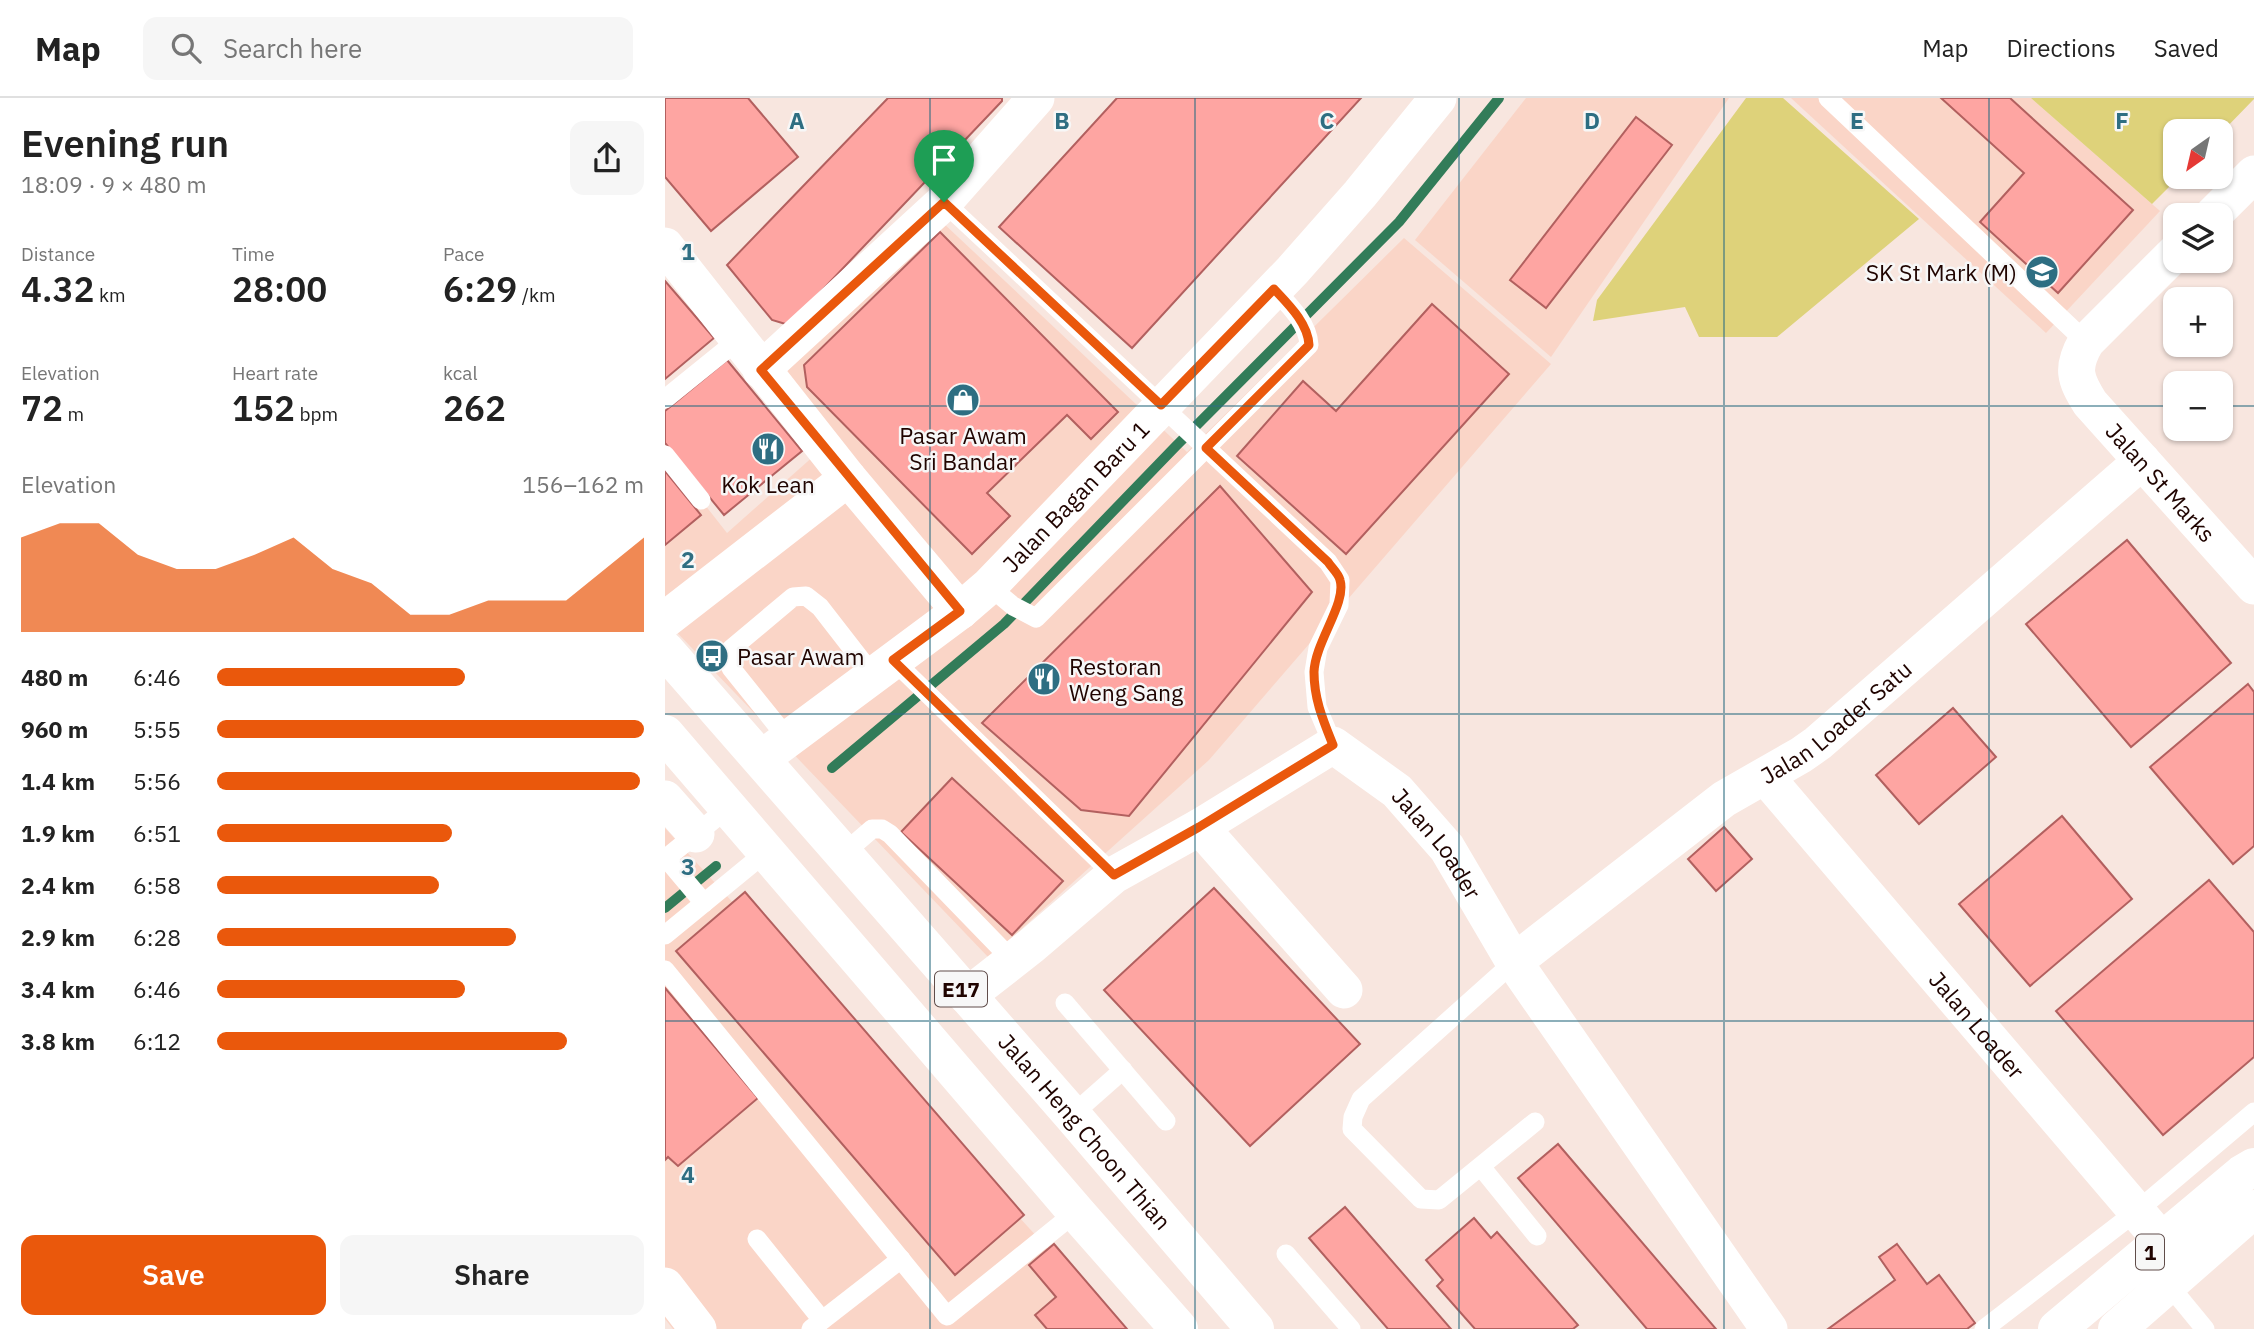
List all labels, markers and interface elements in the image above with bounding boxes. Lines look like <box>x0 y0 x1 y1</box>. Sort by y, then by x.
search box <box>143 17 633 80</box>
text: Map <box>35 27 101 70</box>
icon: search <box>167 29 205 67</box>
text: Search here <box>223 31 362 65</box>
text: Map <box>1922 32 1968 64</box>
text: Directions <box>2006 32 2116 64</box>
text: Saved <box>2154 32 2219 64</box>
text: A <box>789 105 805 135</box>
text: B <box>1054 105 1070 135</box>
text: C <box>1320 105 1335 135</box>
text: D <box>1584 105 1600 135</box>
text: E <box>1850 105 1864 135</box>
text: F <box>2115 105 2129 135</box>
text: Evening run <box>21 118 229 167</box>
north arrow <box>2163 119 2233 189</box>
map controls <box>2163 119 2233 441</box>
button: share <box>570 121 644 195</box>
pin <box>914 130 974 202</box>
icon: arrive <box>925 141 963 179</box>
text: 18:09 · 9 × 480 m <box>21 169 207 199</box>
button: layers <box>2163 203 2233 273</box>
text: 1 <box>681 236 695 266</box>
text: Distance <box>21 242 95 266</box>
text: Time <box>232 242 275 266</box>
text: Pace <box>443 242 484 266</box>
school or university icon: SK St Mark (M) <box>2023 253 2061 291</box>
place label: SK St Mark (M) <box>1866 257 2017 287</box>
text: 4.32 <box>21 266 94 312</box>
text: 28:00 <box>232 266 327 312</box>
text: 6:29 <box>443 266 517 312</box>
text: km <box>94 283 126 307</box>
text: /km <box>517 283 556 307</box>
button: + <box>2163 287 2233 357</box>
text: Elevation <box>21 361 100 385</box>
text: Heart rate <box>232 361 318 385</box>
text: kcal <box>443 361 478 385</box>
button: − <box>2163 371 2233 441</box>
shop icon: Pasar Awam Sri Bandar <box>944 381 982 419</box>
text: 72 <box>21 385 63 431</box>
text: 152 <box>232 385 295 431</box>
text: 262 <box>443 385 506 431</box>
text: m <box>63 402 84 426</box>
text: bpm <box>295 402 338 426</box>
street label: Jalan Bagan Baru 1 <box>996 414 1155 578</box>
street label: Jalan St Marks <box>2099 416 2222 548</box>
place label: Pasar Awam Sri Bandar <box>899 420 1027 476</box>
restaurant icon: Kok Lean <box>749 430 787 468</box>
text: Elevation <box>21 469 116 499</box>
text: 156–162 m <box>522 469 644 499</box>
place label: Kok Lean <box>721 469 815 499</box>
text: 2 <box>681 544 695 574</box>
bus stop icon: Pasar Awam <box>693 637 731 675</box>
place label: Pasar Awam <box>737 641 865 671</box>
place label: Restoran Weng Sang <box>1069 651 1183 707</box>
street label: Jalan Loader Satu <box>1755 654 1917 790</box>
restaurant icon: Restoran Weng Sang <box>1025 660 1063 698</box>
text: 480 m <box>21 662 88 692</box>
text: 6:46 <box>133 662 181 692</box>
text: 960 m <box>21 714 88 744</box>
text: 5:55 <box>133 714 181 744</box>
text: 1.4 km <box>21 766 95 796</box>
text: 5:56 <box>133 766 181 796</box>
street label: Jalan Loader <box>1386 781 1489 905</box>
text: 1.9 km <box>21 818 95 848</box>
text: 6:51 <box>133 818 181 848</box>
text: 3 <box>681 851 695 881</box>
text: 2.4 km <box>21 870 95 900</box>
text: 6:58 <box>133 870 181 900</box>
text: 2.9 km <box>21 922 95 952</box>
text: 6:28 <box>133 922 181 952</box>
street label: Jalan Loader <box>1923 965 2032 1085</box>
road number: E17 <box>935 972 987 1006</box>
text: 3.4 km <box>21 974 95 1004</box>
text: 6:46 <box>133 974 181 1004</box>
text: 3.8 km <box>21 1026 95 1056</box>
text: 6:12 <box>133 1026 181 1056</box>
street label: Jalan Heng Choon Thian <box>992 1027 1178 1236</box>
text: 4 <box>681 1159 695 1189</box>
road number: 1 <box>2136 1234 2164 1270</box>
button: Save <box>21 1235 326 1315</box>
button: Share <box>340 1235 644 1315</box>

